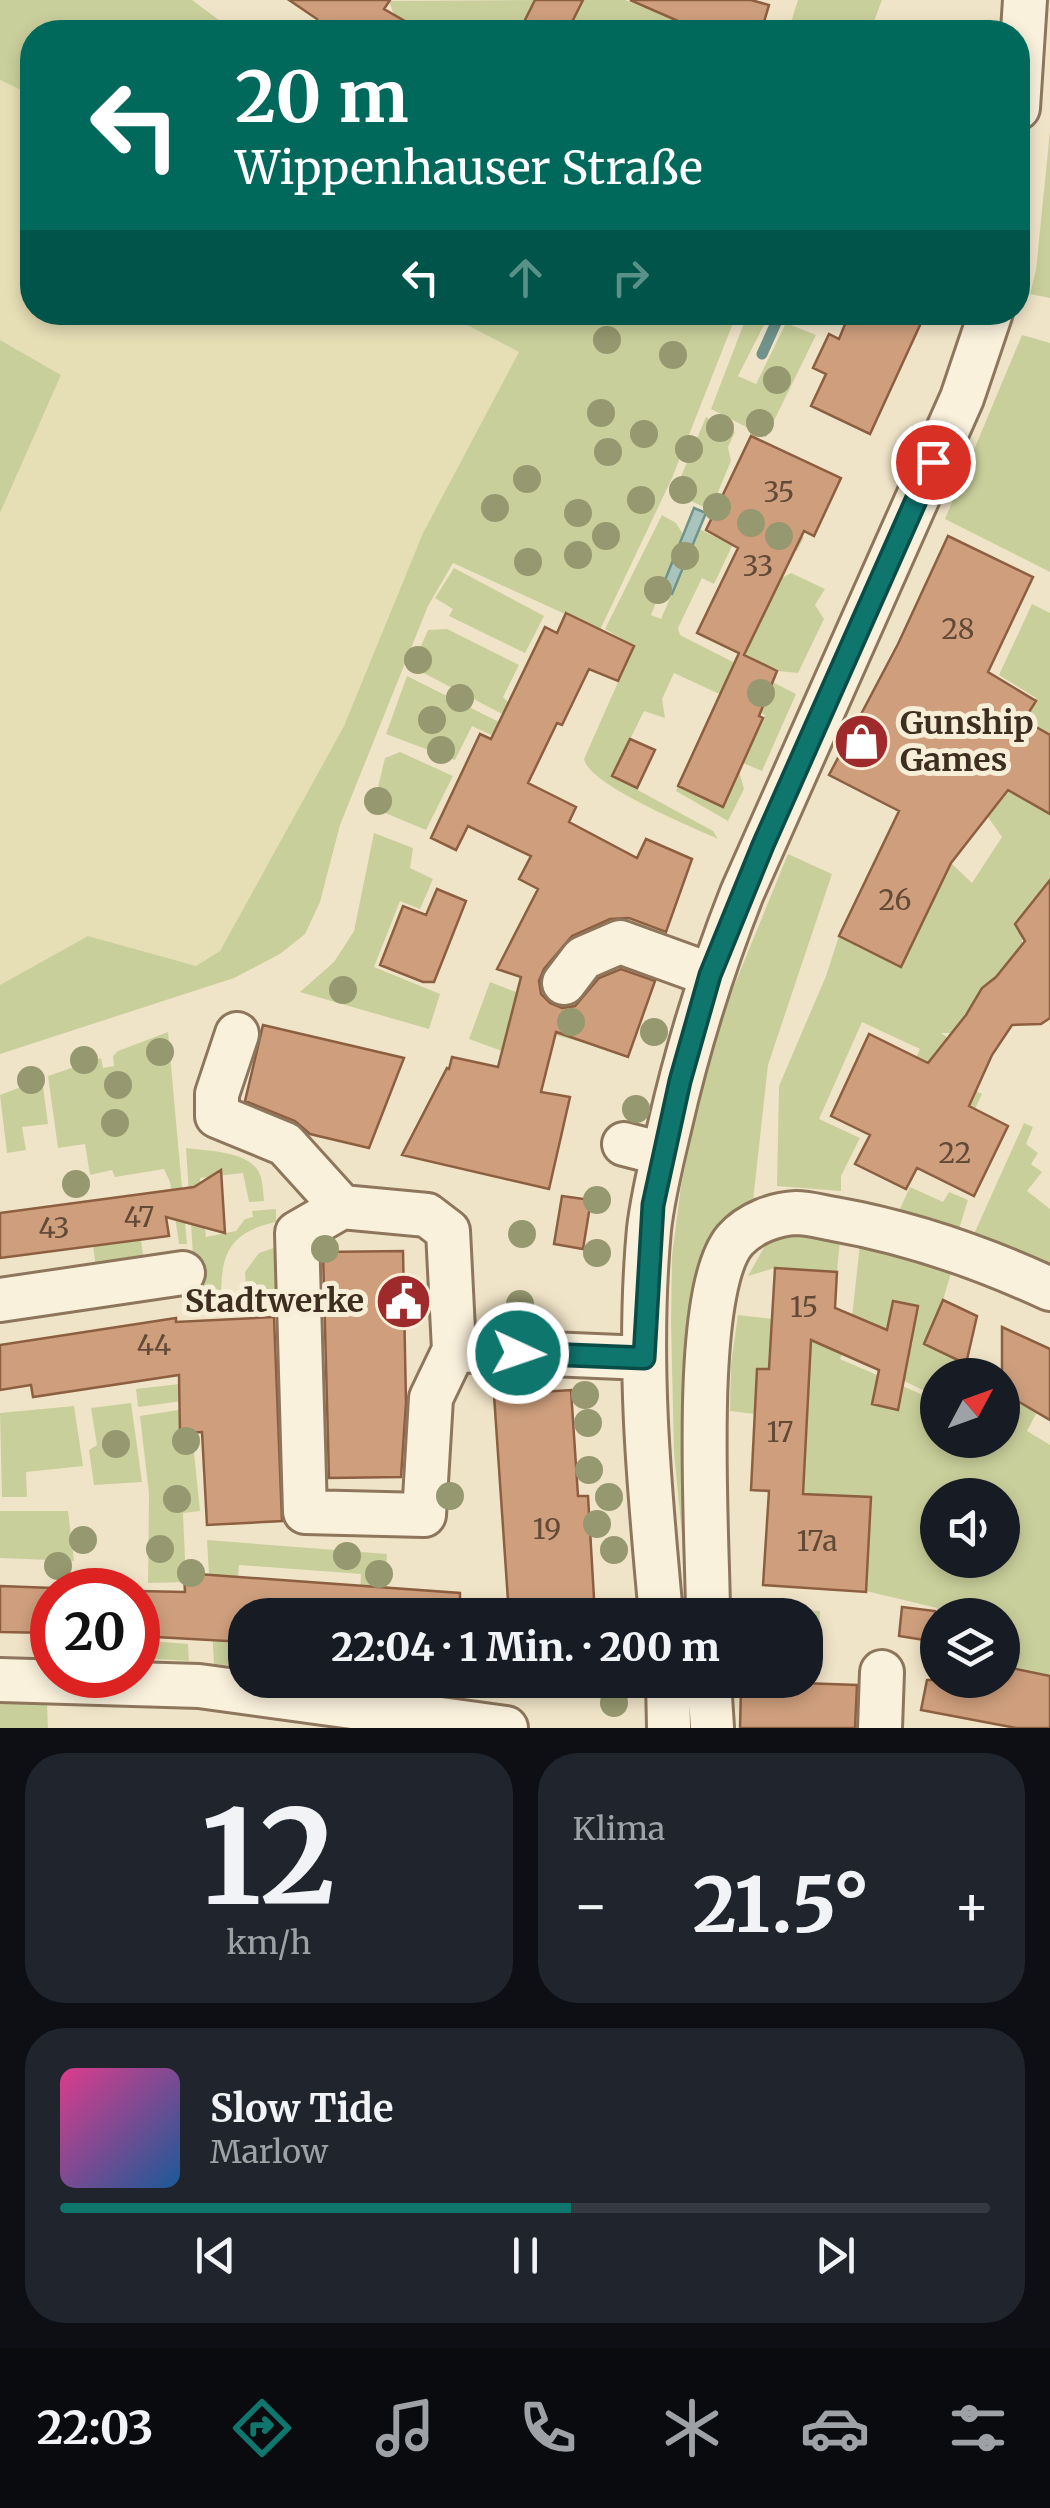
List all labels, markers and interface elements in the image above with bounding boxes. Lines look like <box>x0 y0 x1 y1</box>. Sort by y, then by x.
text: 20 m <box>235 53 409 141</box>
icon: left <box>70 60 200 190</box>
text: Wippenhauser Straße <box>235 140 703 196</box>
icon: left <box>393 250 448 305</box>
icon: ahead <box>498 250 553 305</box>
icon: right <box>603 250 658 305</box>
pin <box>891 420 976 505</box>
icon: arrive <box>906 435 961 490</box>
house number: 35 <box>764 474 794 510</box>
house number: 33 <box>743 548 773 584</box>
house number: 28 <box>942 611 974 647</box>
place label: Gunship Games <box>900 703 1034 780</box>
shop icon: Gunship Games <box>831 711 891 771</box>
house number: 26 <box>879 882 911 918</box>
house number: 22 <box>939 1135 971 1171</box>
house number: 47 <box>124 1199 154 1235</box>
house number: 43 <box>39 1210 69 1246</box>
public building icon: Stadtwerke <box>373 1271 433 1331</box>
place label: Stadtwerke <box>185 1281 364 1321</box>
house number: 15 <box>790 1289 818 1325</box>
position arrow <box>466 1301 570 1405</box>
house number: 44 <box>137 1327 171 1363</box>
north arrow <box>920 1358 1020 1458</box>
map controls <box>920 1358 1020 1698</box>
house number: 17 <box>766 1414 794 1450</box>
button: sound <box>920 1478 1020 1578</box>
house number: 19 <box>533 1511 561 1547</box>
house number: 17a <box>797 1523 837 1559</box>
speed limit sign: 20 <box>30 1568 160 1698</box>
button: layers <box>920 1598 1020 1698</box>
text: 22:04 · 1 Min. · 200 m <box>331 1624 720 1671</box>
text: 12 <box>201 1776 337 1939</box>
text: Klima <box>573 1809 665 1849</box>
text: 21.5° <box>693 1858 870 1952</box>
text: − <box>573 1871 609 1940</box>
text: + <box>953 1871 990 1940</box>
text: km/h <box>226 1923 311 1963</box>
text: Slow Tide <box>210 2085 394 2132</box>
text: Marlow <box>210 2132 328 2172</box>
icon: previous <box>188 2228 243 2283</box>
icon: pause <box>498 2228 553 2283</box>
icon: next <box>808 2228 863 2283</box>
icon: directions <box>227 2393 297 2463</box>
icon: music <box>370 2393 440 2463</box>
icon: phone <box>513 2393 583 2463</box>
icon: climate <box>657 2393 727 2463</box>
icon: car <box>800 2393 870 2463</box>
icon: filters <box>943 2393 1013 2463</box>
text: 22:03 <box>37 2400 154 2456</box>

